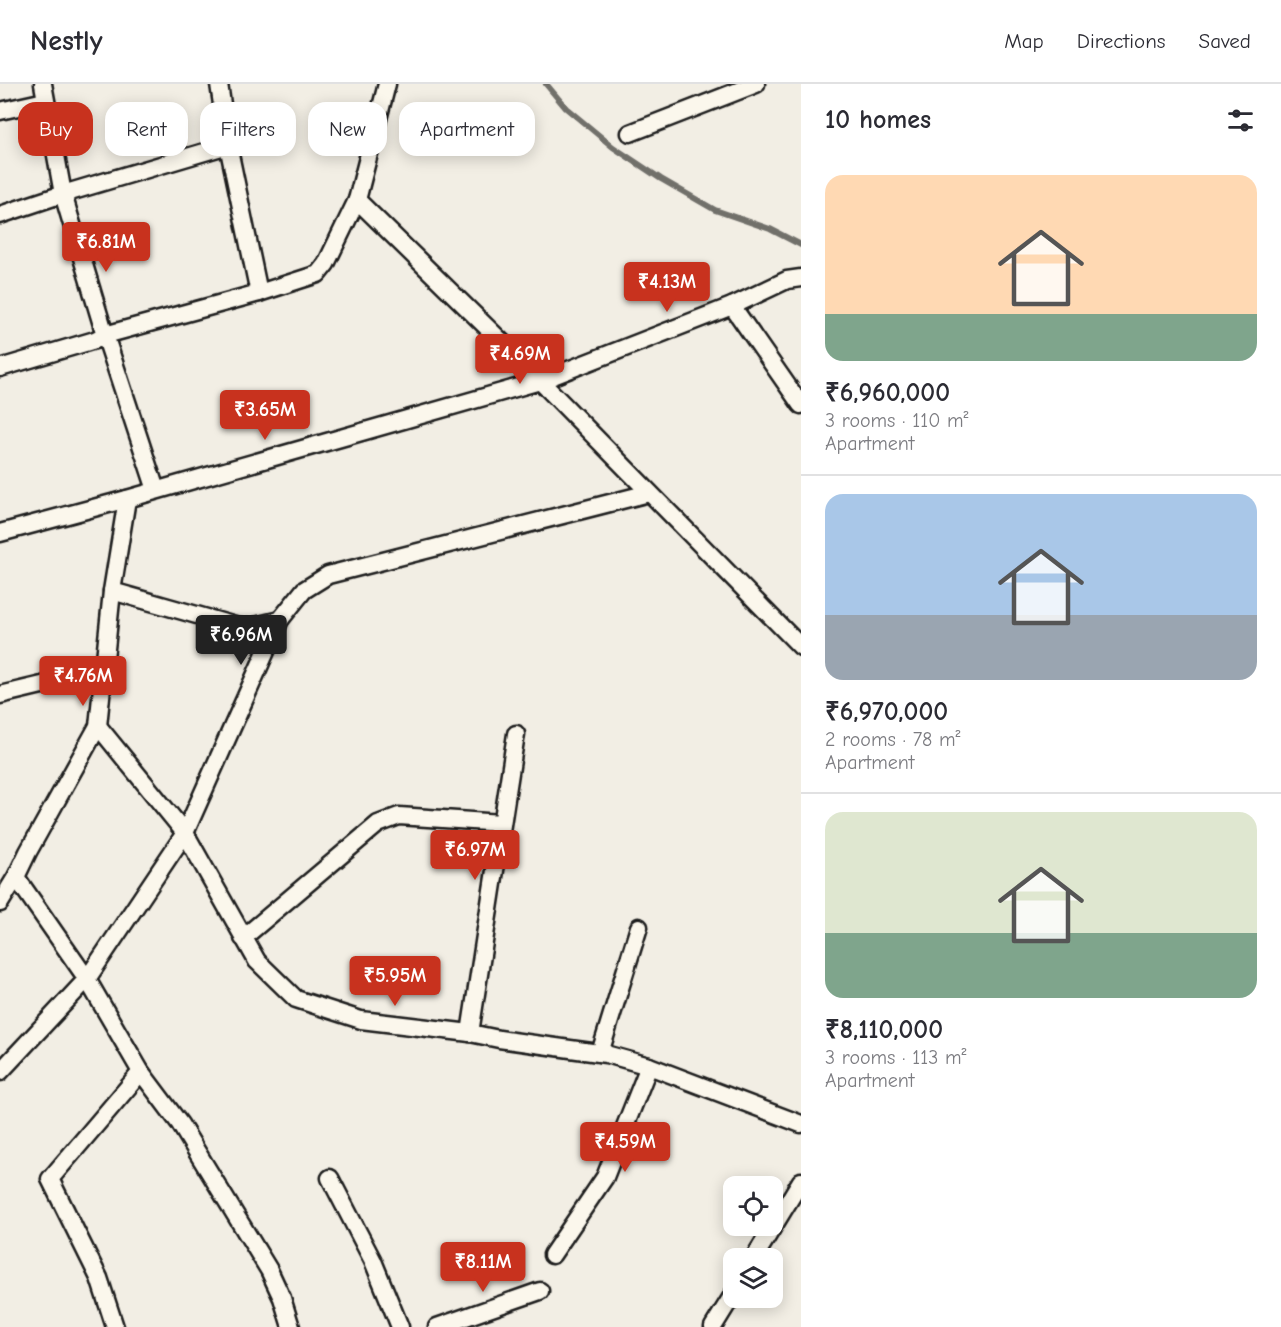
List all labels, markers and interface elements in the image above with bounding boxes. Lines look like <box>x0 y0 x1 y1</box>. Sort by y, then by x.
text: Nestly <box>30 25 103 57</box>
text: Map <box>1004 29 1044 53</box>
text: Directions <box>1077 29 1166 53</box>
text: Saved <box>1199 29 1251 53</box>
chip: Buy <box>18 102 93 156</box>
chip: Rent <box>105 102 188 156</box>
chip: Filters <box>200 102 296 156</box>
chip: New <box>308 102 387 156</box>
chip: Apartment <box>399 102 535 156</box>
icon: filters <box>1224 104 1257 137</box>
text: 10 homes <box>825 105 931 135</box>
icon: home <box>987 214 1095 322</box>
pin: ₹6.81M <box>57 222 155 273</box>
text: ₹6.81M <box>76 230 136 253</box>
pin: ₹4.13M <box>618 262 716 313</box>
text: ₹4.13M <box>638 270 696 293</box>
pin: ₹4.69M <box>471 334 569 385</box>
text: ₹4.69M <box>489 342 551 365</box>
text: ₹6,960,000 <box>825 378 950 408</box>
pin: ₹3.65M <box>216 390 314 441</box>
text: ₹3.65M <box>234 398 296 421</box>
text: 3 rooms · 110 m² <box>825 409 969 432</box>
text: Apartment <box>825 432 915 455</box>
icon: home <box>987 533 1095 641</box>
pin: ₹6.96M <box>192 615 290 666</box>
text: ₹6.96M <box>210 623 272 646</box>
pin: ₹4.76M <box>34 656 132 707</box>
text: ₹4.76M <box>53 664 113 687</box>
text: ₹6,970,000 <box>825 697 948 727</box>
text: 2 rooms · 78 m² <box>825 728 961 751</box>
text: Apartment <box>825 751 915 774</box>
pin: ₹6.97M <box>426 830 524 881</box>
text: ₹6.97M <box>444 838 506 861</box>
icon: home <box>987 851 1095 959</box>
pin: ₹5.95M <box>346 956 444 1007</box>
text: ₹5.95M <box>364 964 426 987</box>
text: ₹8,110,000 <box>825 1015 943 1045</box>
text: 3 rooms · 113 m² <box>825 1046 966 1069</box>
text: Apartment <box>825 1069 915 1092</box>
pin: ₹4.59M <box>576 1122 674 1173</box>
text: ₹4.59M <box>594 1130 656 1153</box>
map controls <box>723 1176 783 1308</box>
button: locate <box>723 1176 783 1236</box>
pin: ₹8.11M <box>434 1242 532 1293</box>
button: layers <box>723 1248 783 1308</box>
text: ₹8.11M <box>454 1250 512 1273</box>

